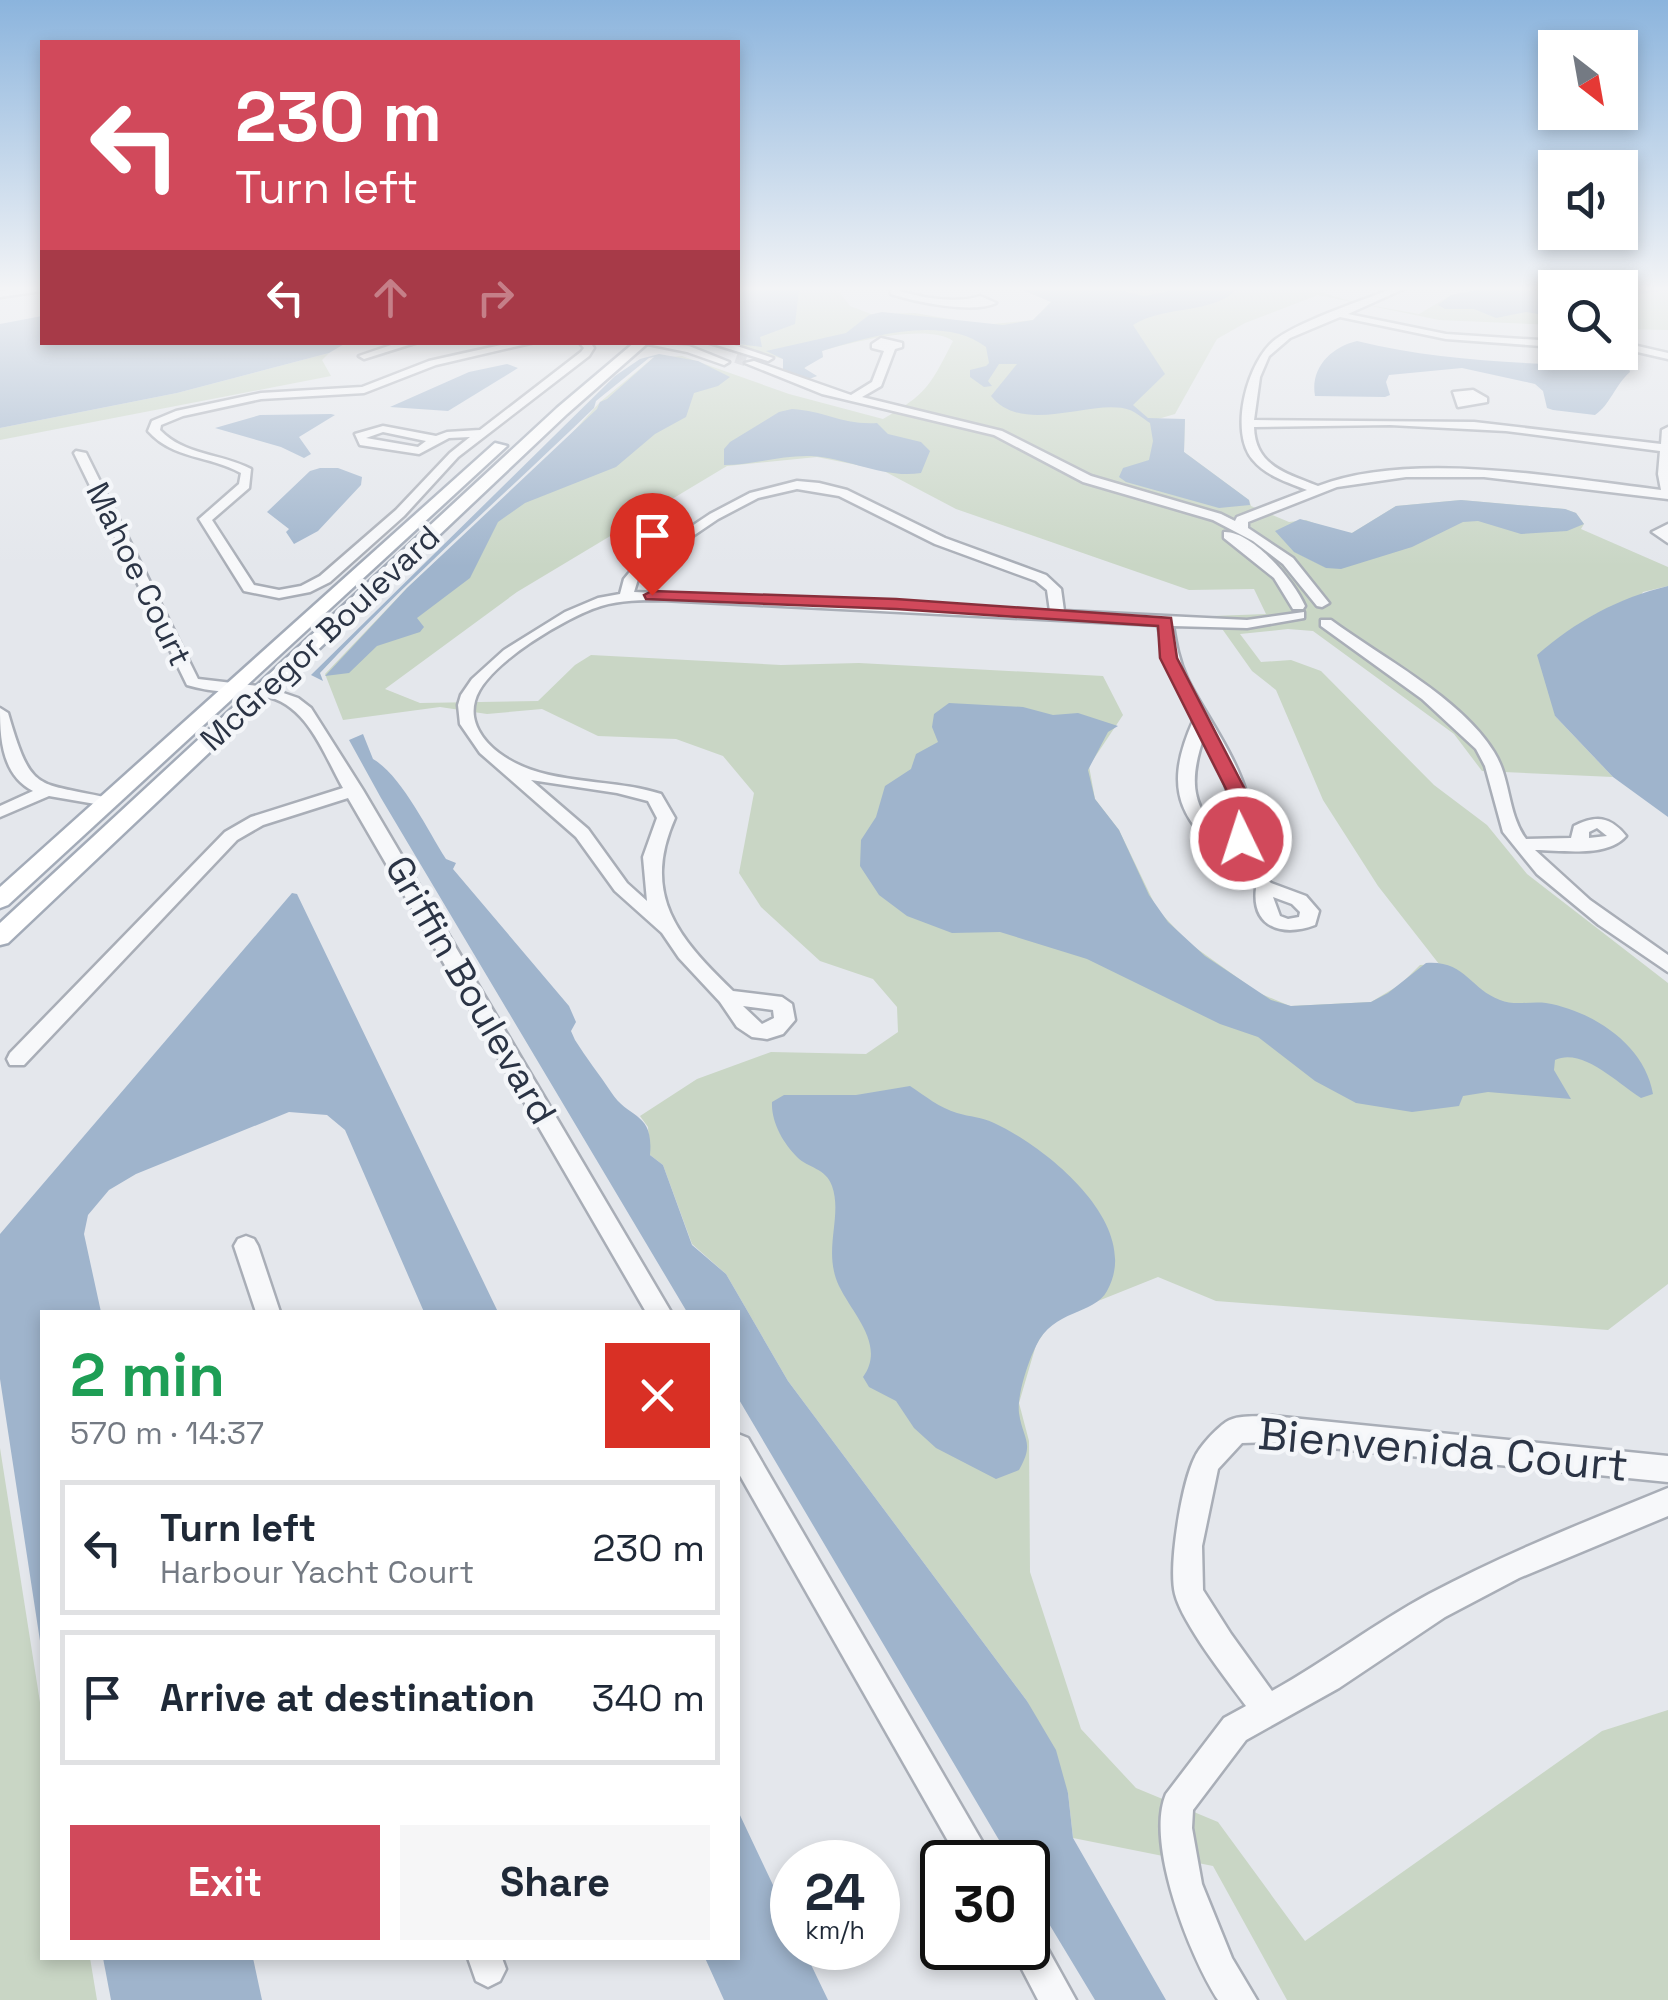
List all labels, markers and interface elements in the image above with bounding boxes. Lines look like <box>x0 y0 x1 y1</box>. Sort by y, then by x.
north arrow <box>1538 30 1638 130</box>
map controls <box>1538 30 1638 370</box>
text: 230 m <box>235 72 442 161</box>
icon: left <box>70 80 200 210</box>
button: sound <box>1538 150 1638 250</box>
text: Turn left <box>235 159 418 216</box>
icon: left <box>258 270 313 325</box>
icon: ahead <box>363 270 418 325</box>
icon: right <box>468 270 523 325</box>
button: search <box>1538 270 1638 370</box>
street label: Mahoe Court <box>77 476 201 672</box>
pin <box>610 493 695 596</box>
icon: arrive <box>625 508 680 563</box>
street label: McGregor Boulevard <box>192 517 448 759</box>
position arrow <box>1189 787 1293 891</box>
street label: Griffin Boulevard <box>375 847 567 1133</box>
text: 2 min <box>70 1337 225 1414</box>
button: close <box>605 1343 710 1448</box>
street label: Bienvenida Court <box>1256 1405 1630 1494</box>
text: 570 m · 14:37 <box>70 1413 264 1453</box>
text: Turn left <box>160 1504 316 1552</box>
icon: left <box>75 1520 130 1575</box>
text: 230 m <box>592 1524 705 1572</box>
text: Harbour Yacht Court <box>160 1552 474 1592</box>
icon: arrive <box>75 1670 130 1725</box>
text: Arrive at destination <box>160 1674 535 1722</box>
text: 340 m <box>591 1674 705 1722</box>
button: Exit <box>70 1825 380 1940</box>
button: Share <box>400 1825 710 1940</box>
speed limit sign: 30 <box>920 1840 1050 1970</box>
text: 24 <box>805 1861 865 1925</box>
text: km/h <box>805 1914 865 1946</box>

